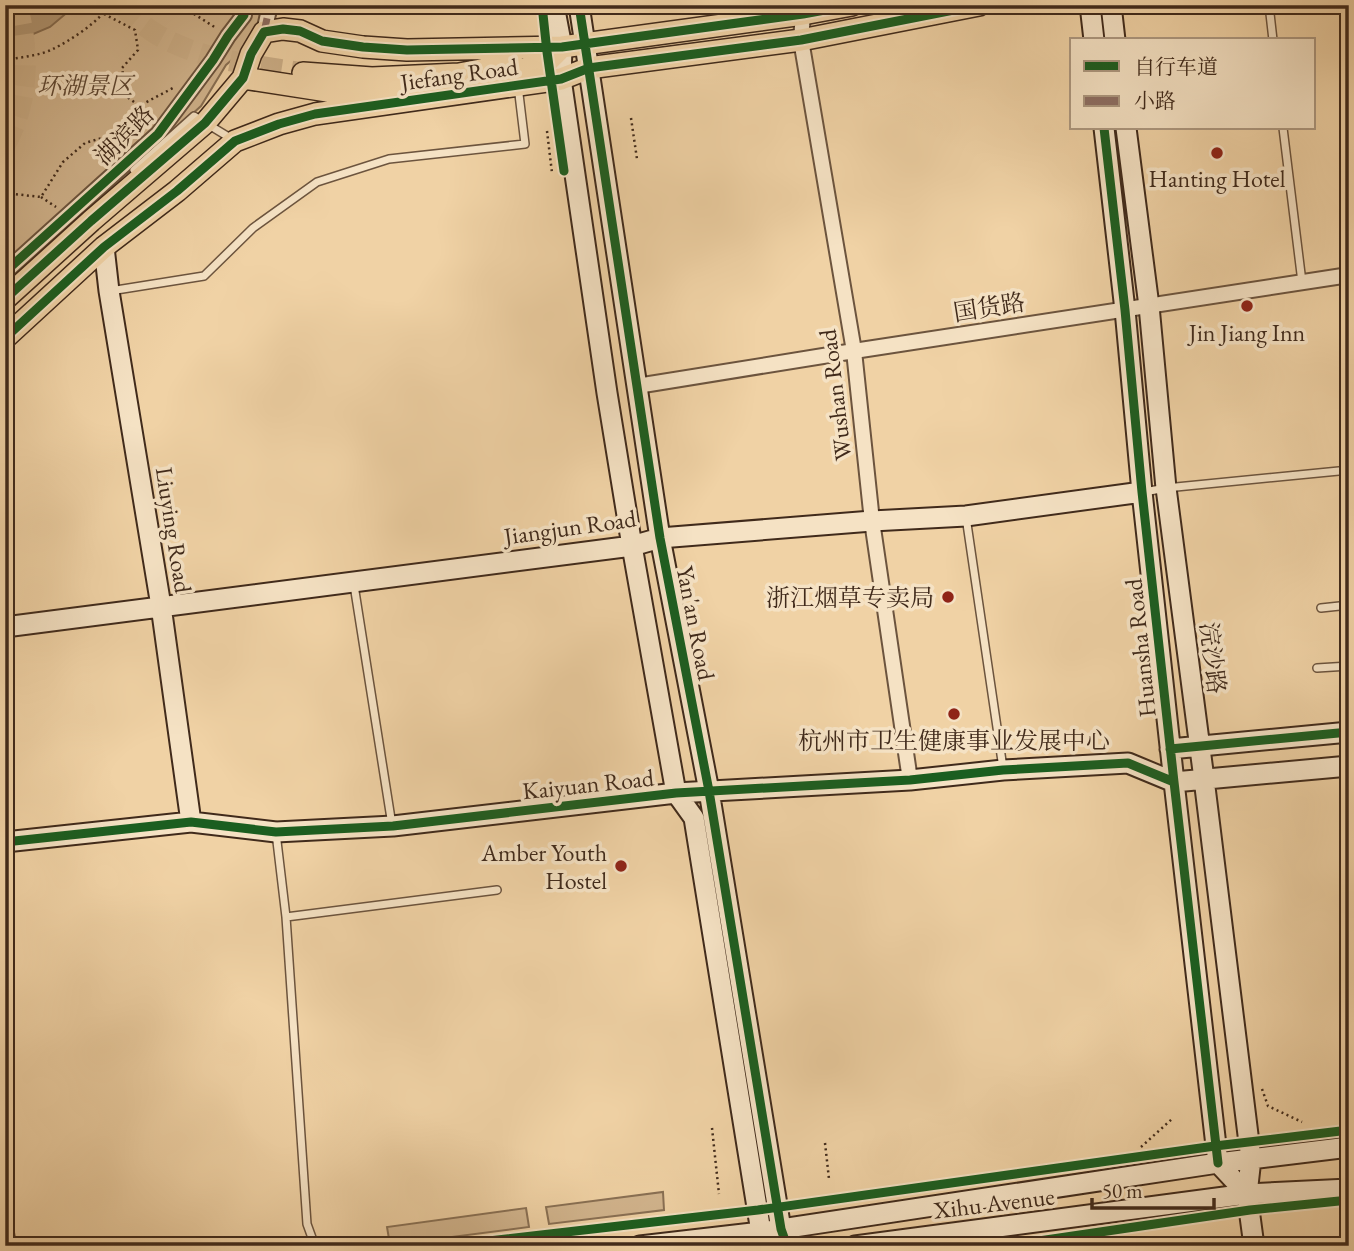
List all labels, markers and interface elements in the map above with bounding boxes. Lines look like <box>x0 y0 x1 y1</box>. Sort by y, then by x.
legend <box>1070 38 1316 130</box>
street label: Jiefang Road <box>396 50 521 98</box>
text: 自行车道 <box>1134 53 1218 80</box>
park label: 环湖景区 <box>37 70 136 101</box>
text: 小路 <box>1134 87 1176 114</box>
street label: 湖滨路 <box>88 99 160 171</box>
marker: Hanting Hotel <box>1209 145 1225 161</box>
place label: Hanting Hotel <box>1149 163 1286 194</box>
street label: 国货路 <box>951 286 1027 328</box>
marker: Jin Jiang Inn <box>1239 298 1255 314</box>
place label: Jin Jiang Inn <box>1187 317 1306 348</box>
street label: Wushan Road <box>811 327 858 462</box>
street label: Liuying Road <box>149 465 199 596</box>
street label: Jiangjun Road <box>500 502 639 552</box>
street label: Yan'an Road <box>670 563 722 684</box>
street label: Huansha Road <box>1117 576 1163 719</box>
place label: 浙江烟草专卖局 <box>766 582 934 613</box>
marker: 浙江烟草专卖局 <box>940 589 956 605</box>
street label: 浣沙路 <box>1193 620 1233 696</box>
marker: 杭州市卫生健康事业发展中心 <box>946 706 962 722</box>
place label: 杭州市卫生健康事业发展中心 <box>798 725 1110 756</box>
street label: Kaiyuan Road <box>521 762 656 806</box>
place label: Amber Youth Hostel <box>480 837 607 896</box>
marker: Amber Youth Hostel <box>613 858 629 874</box>
scale bar <box>1092 1167 1214 1211</box>
text: 50 m <box>1102 1177 1143 1204</box>
street label: Xihu Avenue <box>931 1180 1056 1226</box>

